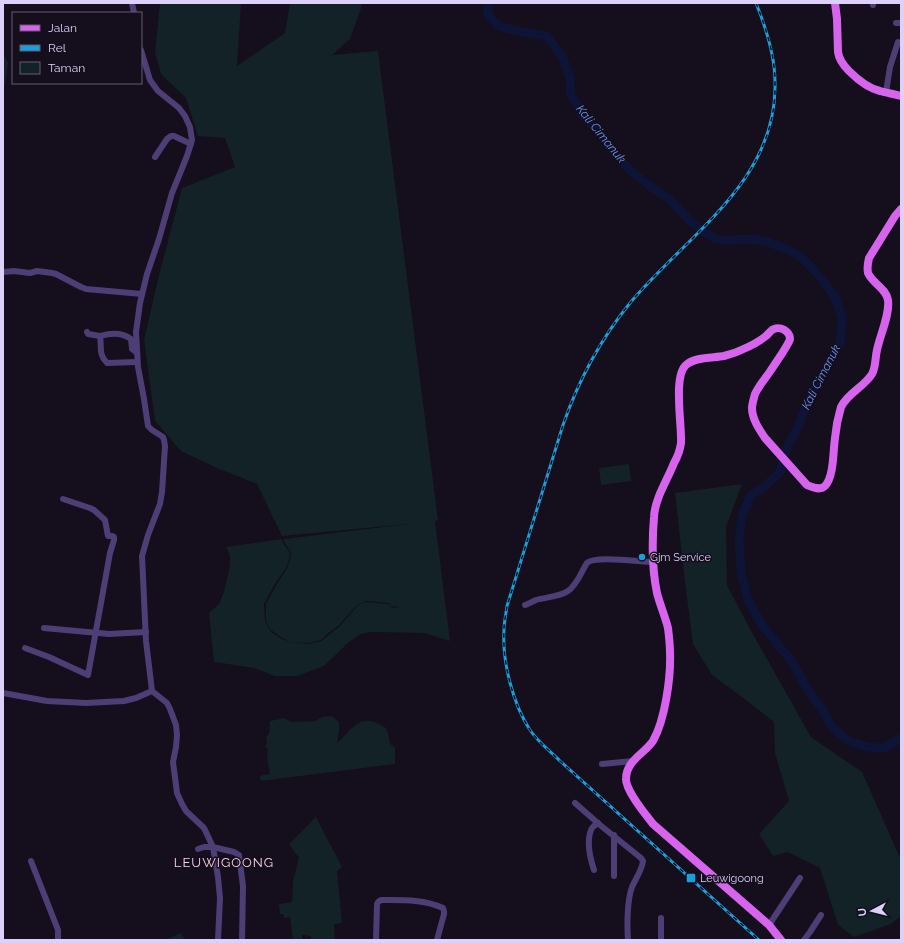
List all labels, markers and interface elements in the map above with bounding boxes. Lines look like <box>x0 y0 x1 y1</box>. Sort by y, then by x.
legend <box>12 12 142 84</box>
text: Jalan <box>48 21 77 35</box>
text: Rel <box>48 41 67 55</box>
text: Taman <box>48 61 85 75</box>
water label: Kali Cimanuk <box>573 102 629 166</box>
water label: Kali Cimanuk <box>799 342 844 412</box>
place label: Gjm Service <box>650 551 712 564</box>
marker: Gjm Service <box>637 552 647 562</box>
district label: LEUWIGOONG <box>174 855 274 870</box>
marker: Leuwigoong <box>685 872 697 884</box>
place label: Leuwigoong <box>700 872 764 885</box>
north arrow <box>852 891 892 931</box>
text: U <box>856 907 870 917</box>

